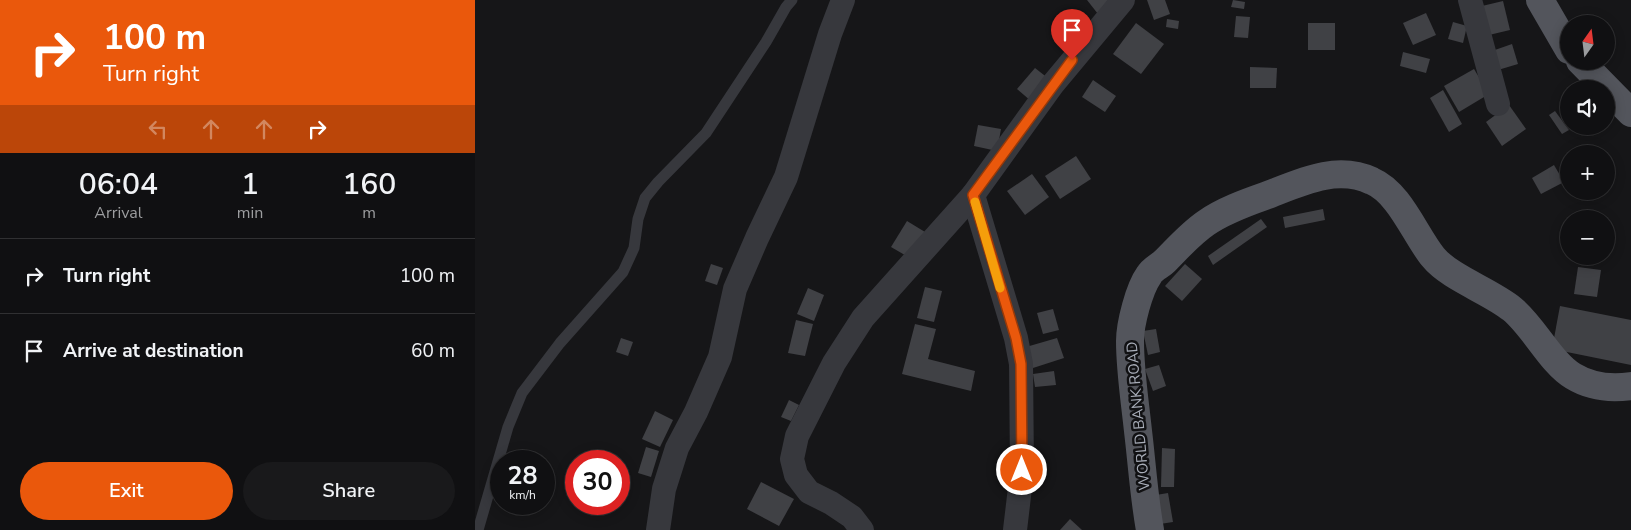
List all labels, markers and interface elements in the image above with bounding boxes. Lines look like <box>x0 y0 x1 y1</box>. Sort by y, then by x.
pin <box>1051 9 1093 60</box>
text: 100 m <box>103 14 206 61</box>
north arrow <box>1560 15 1615 70</box>
map controls <box>1560 15 1615 265</box>
icon: arrive <box>1058 16 1086 44</box>
icon: right <box>20 20 85 85</box>
text: Turn right <box>103 59 199 89</box>
button: sound <box>1560 80 1615 135</box>
icon: left <box>144 115 172 143</box>
icon: ahead <box>197 115 225 143</box>
icon: ahead <box>250 115 278 143</box>
icon: right <box>303 115 331 143</box>
button: + <box>1560 145 1615 200</box>
text: 06:04 <box>79 164 158 205</box>
text: 1 <box>241 164 259 205</box>
text: 160 <box>342 164 396 205</box>
text: Arrival <box>94 202 142 224</box>
text: min <box>237 202 263 224</box>
text: m <box>362 202 376 224</box>
button: − <box>1560 210 1615 265</box>
icon: right <box>20 262 48 290</box>
text: Turn right <box>63 263 150 289</box>
text: 100 m <box>400 263 455 289</box>
icon: arrive <box>20 337 48 365</box>
text: Arrive at destination <box>63 338 244 364</box>
text: 60 m <box>411 338 455 364</box>
street label: WORLD BANK ROAD <box>1122 341 1154 491</box>
position arrow <box>995 443 1047 495</box>
speed limit sign: 30 <box>565 450 630 515</box>
text: 28 <box>507 459 538 493</box>
button: Exit <box>20 462 233 520</box>
button: Share <box>243 462 455 520</box>
text: km/h <box>509 487 536 503</box>

